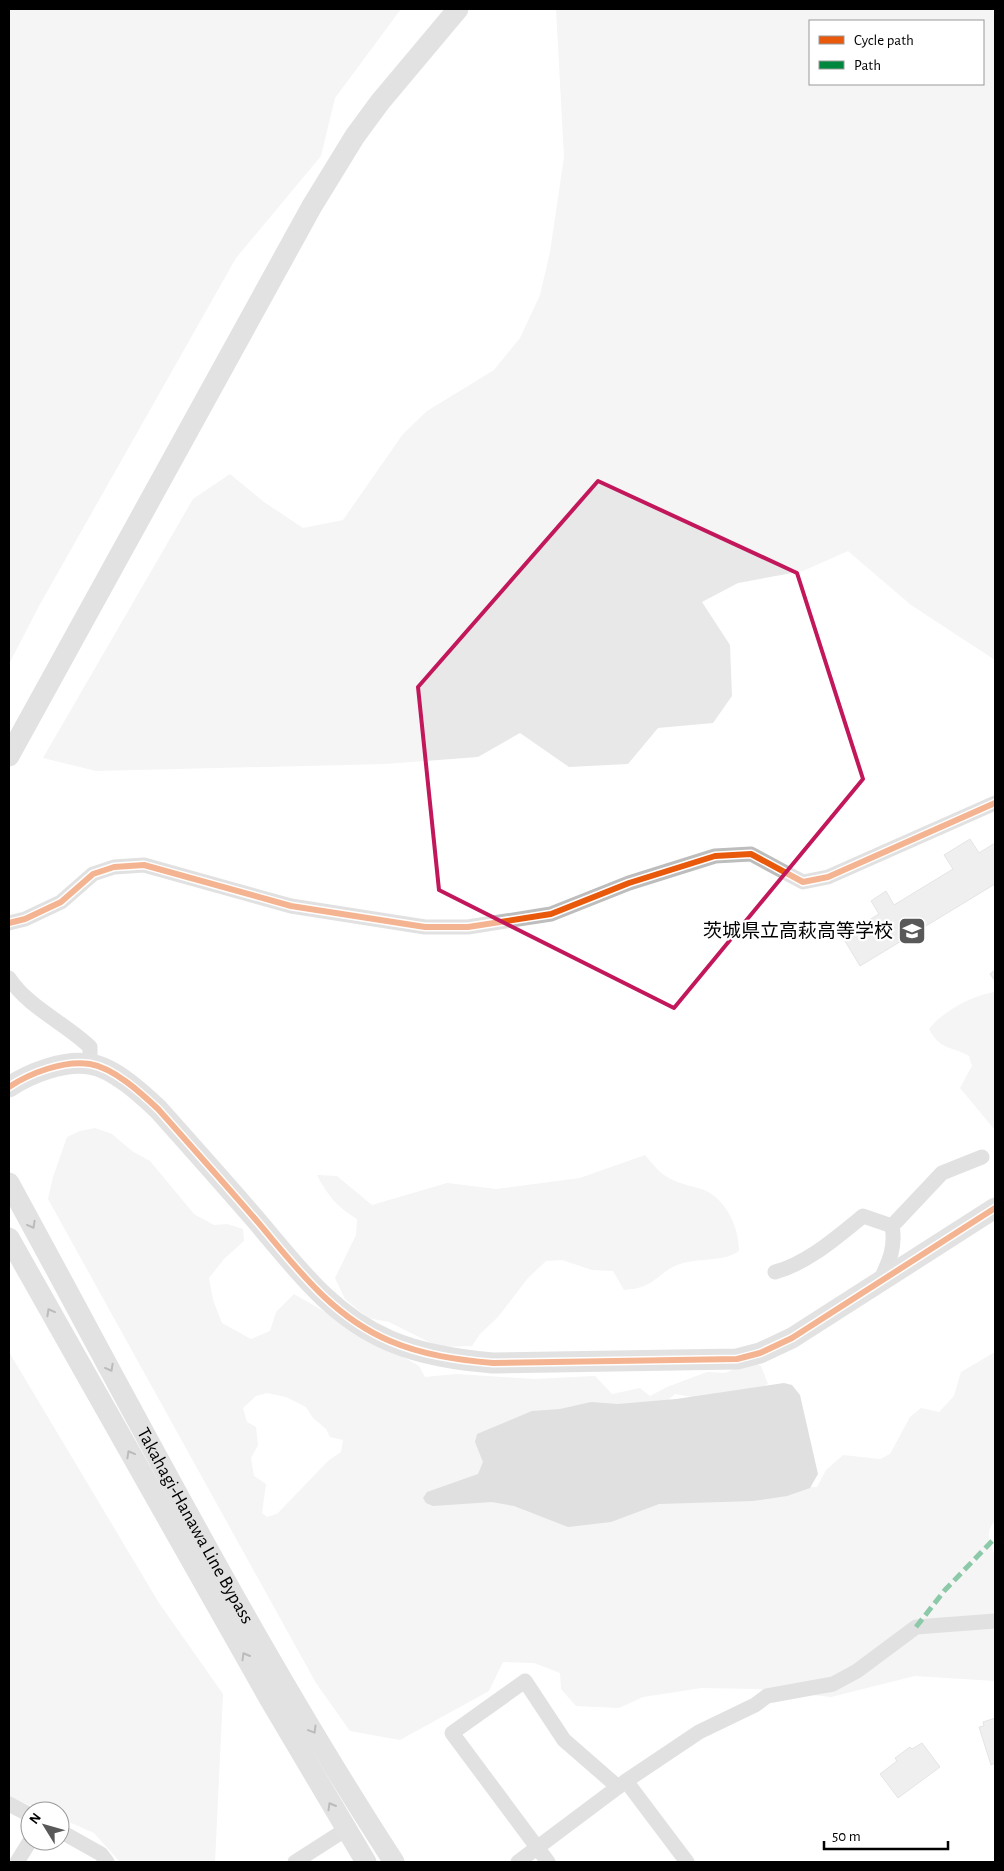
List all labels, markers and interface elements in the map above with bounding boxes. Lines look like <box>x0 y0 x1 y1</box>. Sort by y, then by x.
legend <box>809 20 984 85</box>
text: Cycle path <box>854 33 914 48</box>
text: Path <box>854 58 881 73</box>
school or university icon: 茨城県立高萩高等学校 <box>897 916 927 946</box>
place label: 茨城県立高萩高等学校 <box>703 920 893 941</box>
one-way arrow <box>26 1220 36 1229</box>
one-way arrow <box>47 1308 57 1317</box>
one-way arrow <box>104 1363 114 1372</box>
street label: Takahagi-Hanawa Line Bypass <box>134 1424 257 1627</box>
one-way arrow <box>126 1450 136 1459</box>
one-way arrow <box>241 1652 251 1661</box>
one-way arrow <box>307 1725 317 1734</box>
north arrow <box>20 1801 70 1851</box>
one-way arrow <box>328 1802 338 1811</box>
text: N <box>27 1811 44 1827</box>
scale bar <box>824 1818 948 1850</box>
text: 50 m <box>832 1829 861 1844</box>

